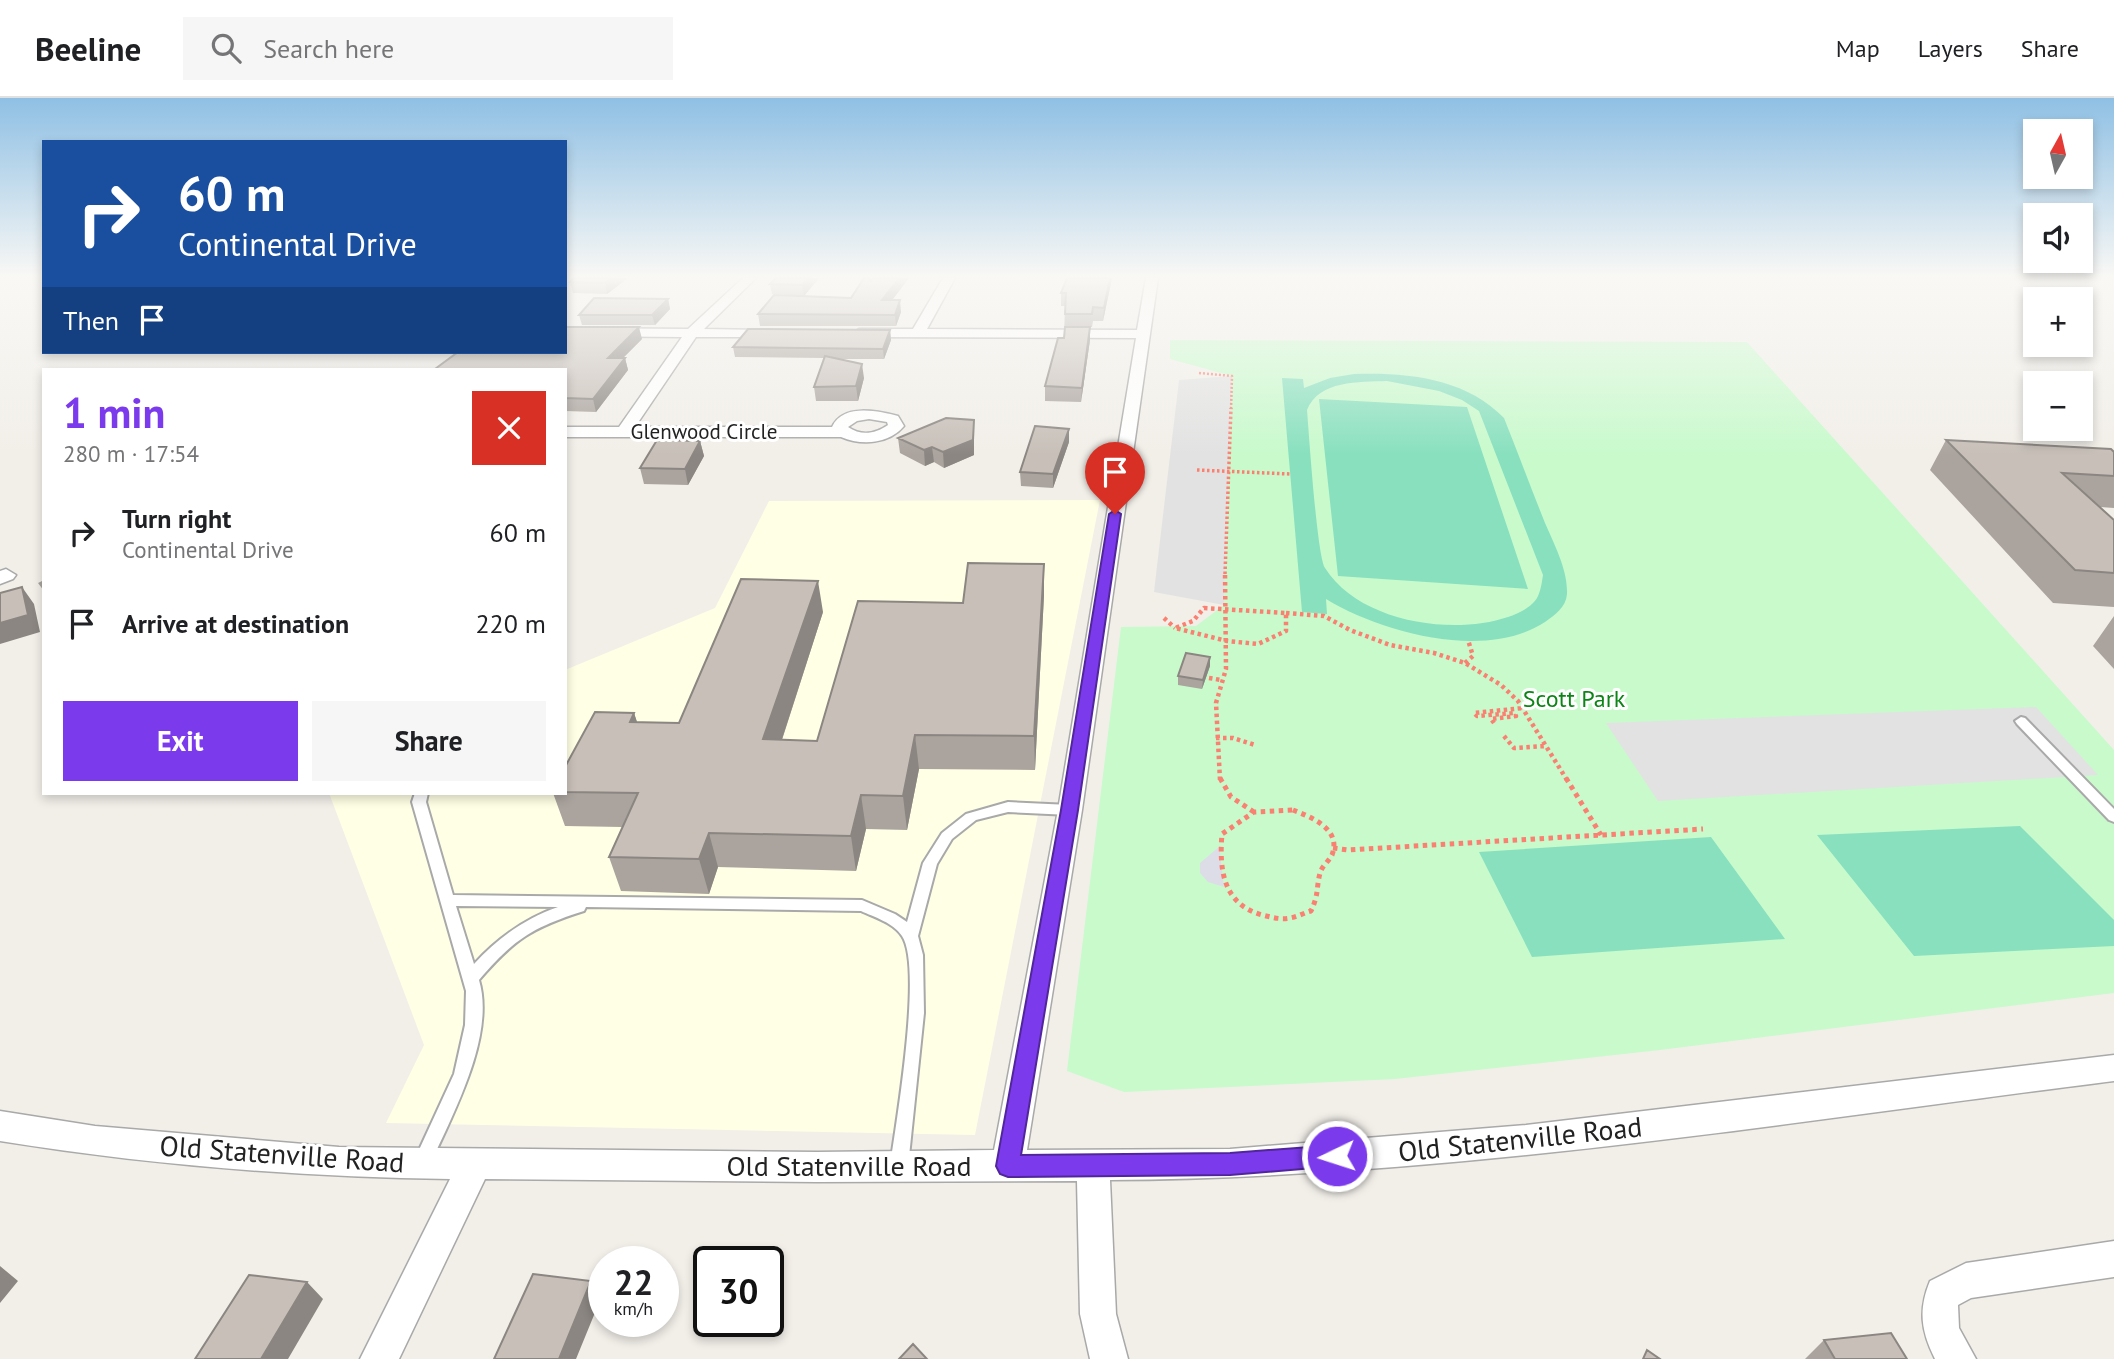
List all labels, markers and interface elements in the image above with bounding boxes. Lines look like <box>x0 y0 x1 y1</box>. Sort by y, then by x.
search box <box>183 17 673 80</box>
text: Beeline <box>35 27 141 70</box>
icon: search <box>207 29 245 67</box>
text: Search here <box>263 32 394 65</box>
text: Map <box>1836 33 1880 64</box>
text: Layers <box>1918 33 1983 64</box>
text: Share <box>2021 33 2079 64</box>
north arrow <box>2023 119 2093 189</box>
map controls <box>2023 119 2093 441</box>
text: 60 m <box>178 161 285 225</box>
icon: right <box>63 168 154 259</box>
button: sound <box>2023 203 2093 273</box>
text: Continental Drive <box>178 223 417 265</box>
button: + <box>2023 287 2093 357</box>
icon: arrive <box>133 301 171 339</box>
text: Then <box>63 304 119 337</box>
button: − <box>2023 371 2093 441</box>
text: 1 min <box>63 385 165 440</box>
button: close <box>472 391 546 465</box>
street label: Glenwood Circle <box>631 418 777 445</box>
text: 280 m · 17:54 <box>63 439 199 468</box>
pin <box>1085 442 1145 514</box>
icon: arrive <box>1096 453 1134 491</box>
text: Turn right <box>122 502 231 535</box>
icon: right <box>63 514 101 552</box>
text: 60 m <box>490 516 546 549</box>
text: Continental Drive <box>122 535 294 564</box>
icon: arrive <box>63 605 101 643</box>
text: Arrive at destination <box>122 607 349 640</box>
text: 220 m <box>475 607 546 640</box>
park label: Scott Park <box>1523 683 1626 714</box>
button: Exit <box>63 701 298 781</box>
button: Share <box>312 701 546 781</box>
street label: Old Statenville Road <box>1396 1107 1644 1170</box>
position arrow <box>1300 1119 1374 1193</box>
street label: Old Statenville Road <box>158 1126 406 1181</box>
street label: Old Statenville Road <box>726 1147 972 1184</box>
speed limit sign: 30 <box>693 1246 784 1337</box>
text: 22 <box>614 1259 653 1305</box>
text: km/h <box>614 1297 653 1320</box>

